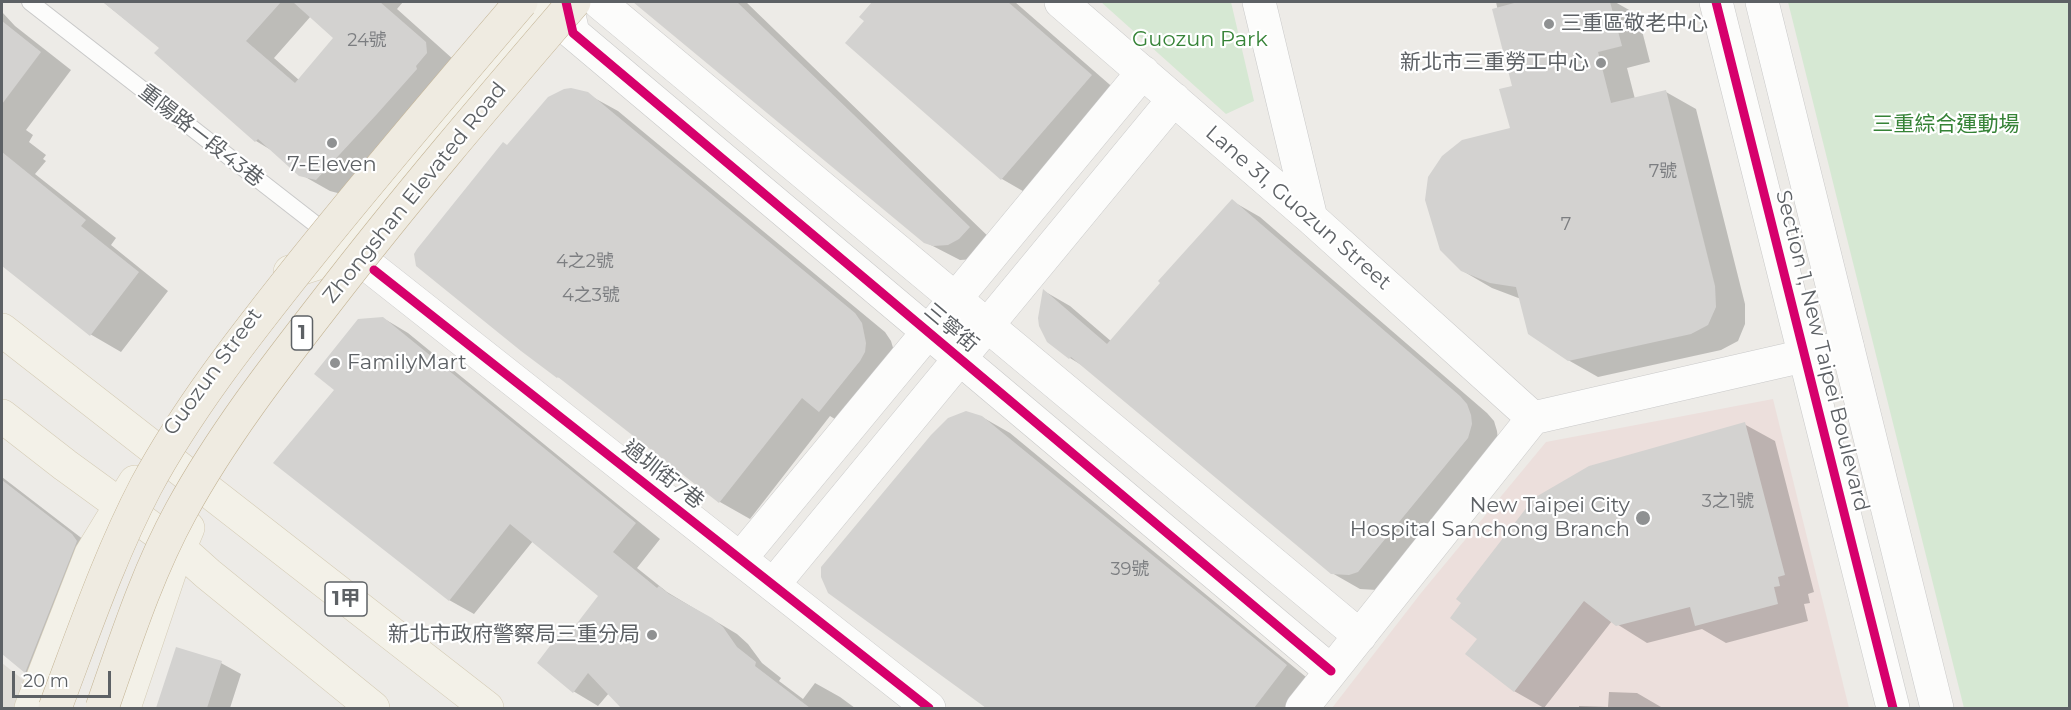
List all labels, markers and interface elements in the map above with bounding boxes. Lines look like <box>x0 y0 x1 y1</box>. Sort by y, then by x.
place label: 三重區敬老中心 <box>1561 11 1708 37</box>
marker: 三重區敬老中心 <box>1542 17 1556 31</box>
park label: Guozun Park <box>1132 27 1268 53</box>
house number: 24號 <box>347 30 387 52</box>
place label: 新北市三重勞工中心 <box>1400 50 1589 76</box>
marker: 新北市三重勞工中心 <box>1594 56 1608 70</box>
street label: Zhongshan Elevated Road <box>318 77 512 309</box>
street label: 重陽路一段43巷 <box>134 79 268 193</box>
park label: 三重綜合運動場 <box>1873 112 2019 138</box>
street label: Lane 31, Guozun Street <box>1200 120 1396 296</box>
marker: 7-Eleven <box>325 136 339 150</box>
place label: 7-Eleven <box>287 152 377 178</box>
house number: 7號 <box>1649 161 1677 183</box>
street label: Section 1, New Taipei Boulevard <box>1770 188 1874 514</box>
house number: 7 <box>1561 214 1571 236</box>
house number: 4之2號 <box>556 251 614 273</box>
house number: 4之3號 <box>562 285 620 307</box>
street label: 三寧街 <box>919 298 983 358</box>
street label: Guozun Street <box>158 303 268 441</box>
road number: 1 <box>292 316 312 350</box>
place label: FamilyMart <box>347 350 467 376</box>
marker: FamilyMart <box>328 356 342 370</box>
street label: 過圳街7巷 <box>617 435 709 515</box>
house number: 3之1號 <box>1702 491 1754 513</box>
place label: New Taipei City Hospital Sanchong Branch <box>1350 493 1630 543</box>
marker: New Taipei City Hospital Sanchong Branch <box>1634 509 1652 527</box>
house number: 39號 <box>1110 559 1150 581</box>
road number: 1甲 <box>325 582 367 616</box>
place label: 新北市政府警察局三重分局 <box>388 622 640 648</box>
marker: 新北市政府警察局三重分局 <box>645 628 659 642</box>
scale bar <box>15 659 114 697</box>
text: 20 m <box>23 670 69 692</box>

